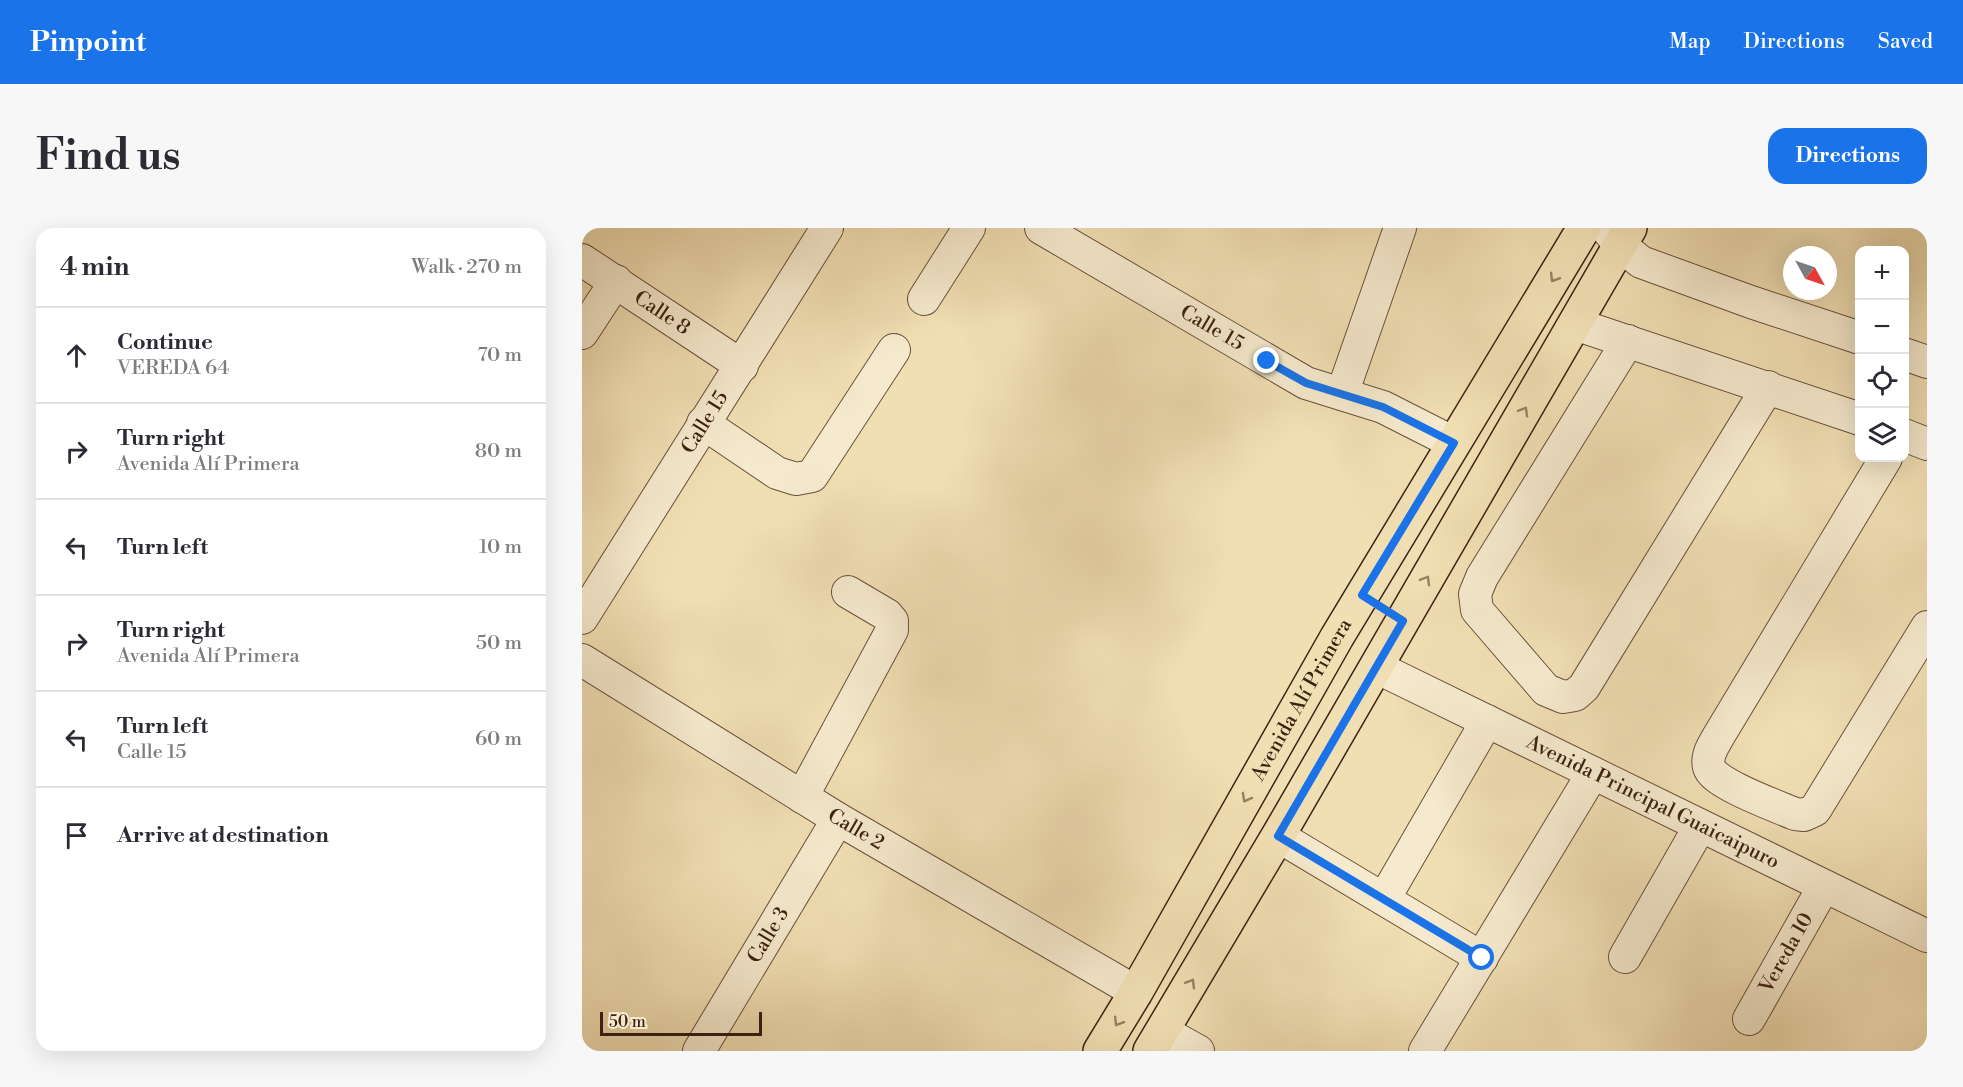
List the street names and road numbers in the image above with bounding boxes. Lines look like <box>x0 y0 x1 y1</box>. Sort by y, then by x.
street label: Calle 8 <box>629 285 695 341</box>
street label: Calle 15 <box>1176 300 1248 356</box>
street label: Calle 15 <box>676 386 734 459</box>
street label: Avenida Alí Primera <box>1245 613 1358 786</box>
street label: Avenida Principal Guaicaipuro <box>1521 729 1784 875</box>
street label: Calle 2 <box>823 803 889 856</box>
street label: Calle 3 <box>742 903 795 968</box>
street label: Vereda 10 <box>1753 908 1819 998</box>

